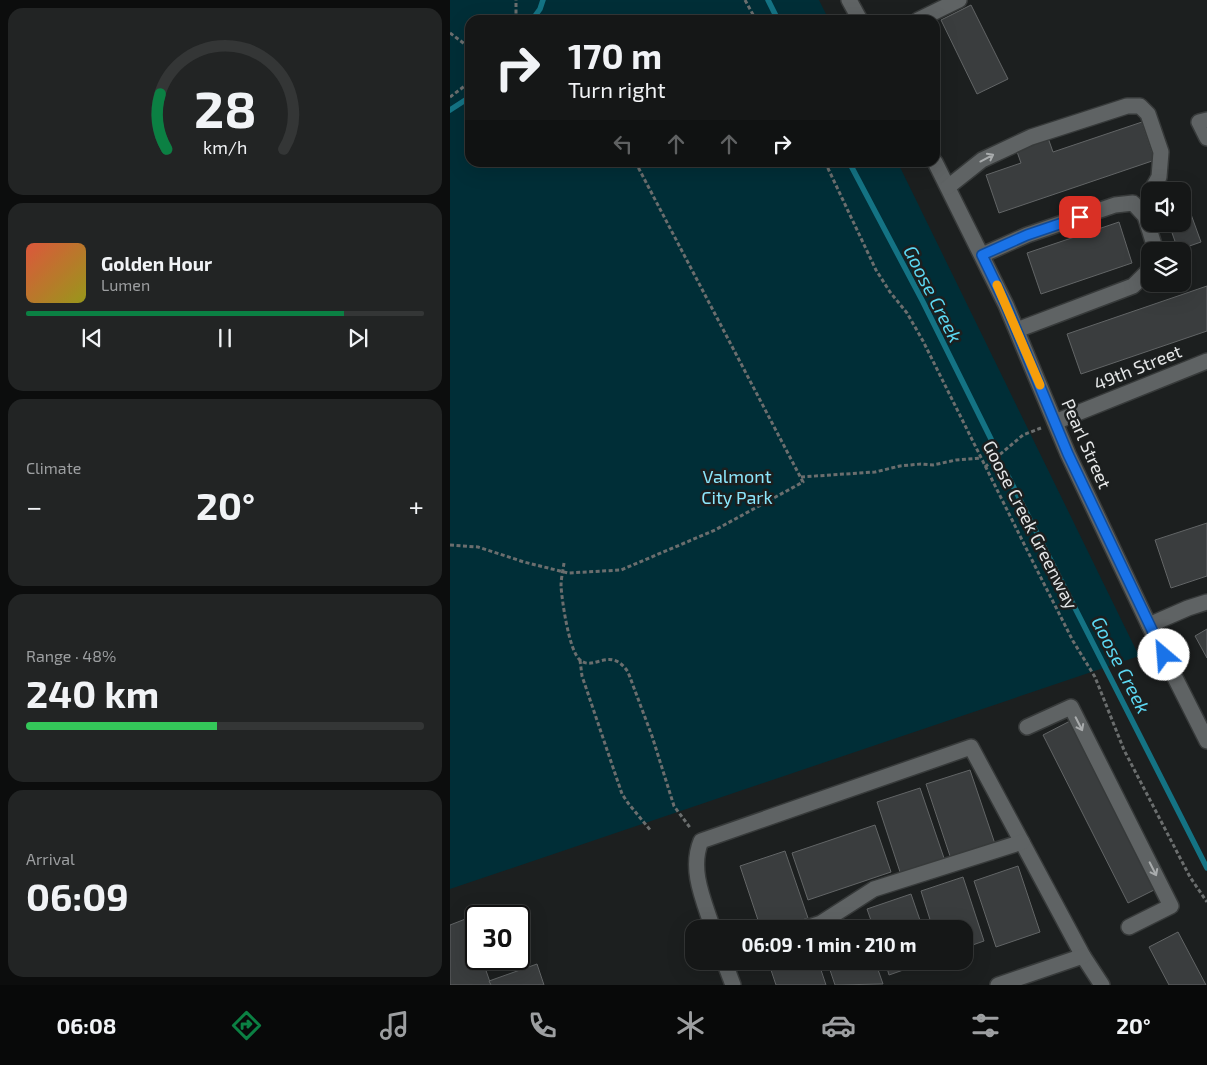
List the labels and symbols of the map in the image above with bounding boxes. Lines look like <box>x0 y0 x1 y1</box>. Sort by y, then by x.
one-way arrow <box>979 153 994 162</box>
pin <box>1059 196 1101 238</box>
water label: Goose Creek <box>899 241 968 346</box>
street label: 49th Street <box>1091 339 1185 395</box>
street label: Pearl Street <box>1057 395 1117 492</box>
street label: Goose Creek Greenway <box>979 437 1083 613</box>
park label: Valmont City Park <box>701 465 773 508</box>
water label: Goose Creek <box>1087 612 1156 717</box>
position arrow <box>1137 628 1189 680</box>
one-way arrow <box>1074 716 1084 731</box>
one-way arrow <box>1148 861 1158 876</box>
speed limit sign: 30 <box>465 905 530 970</box>

